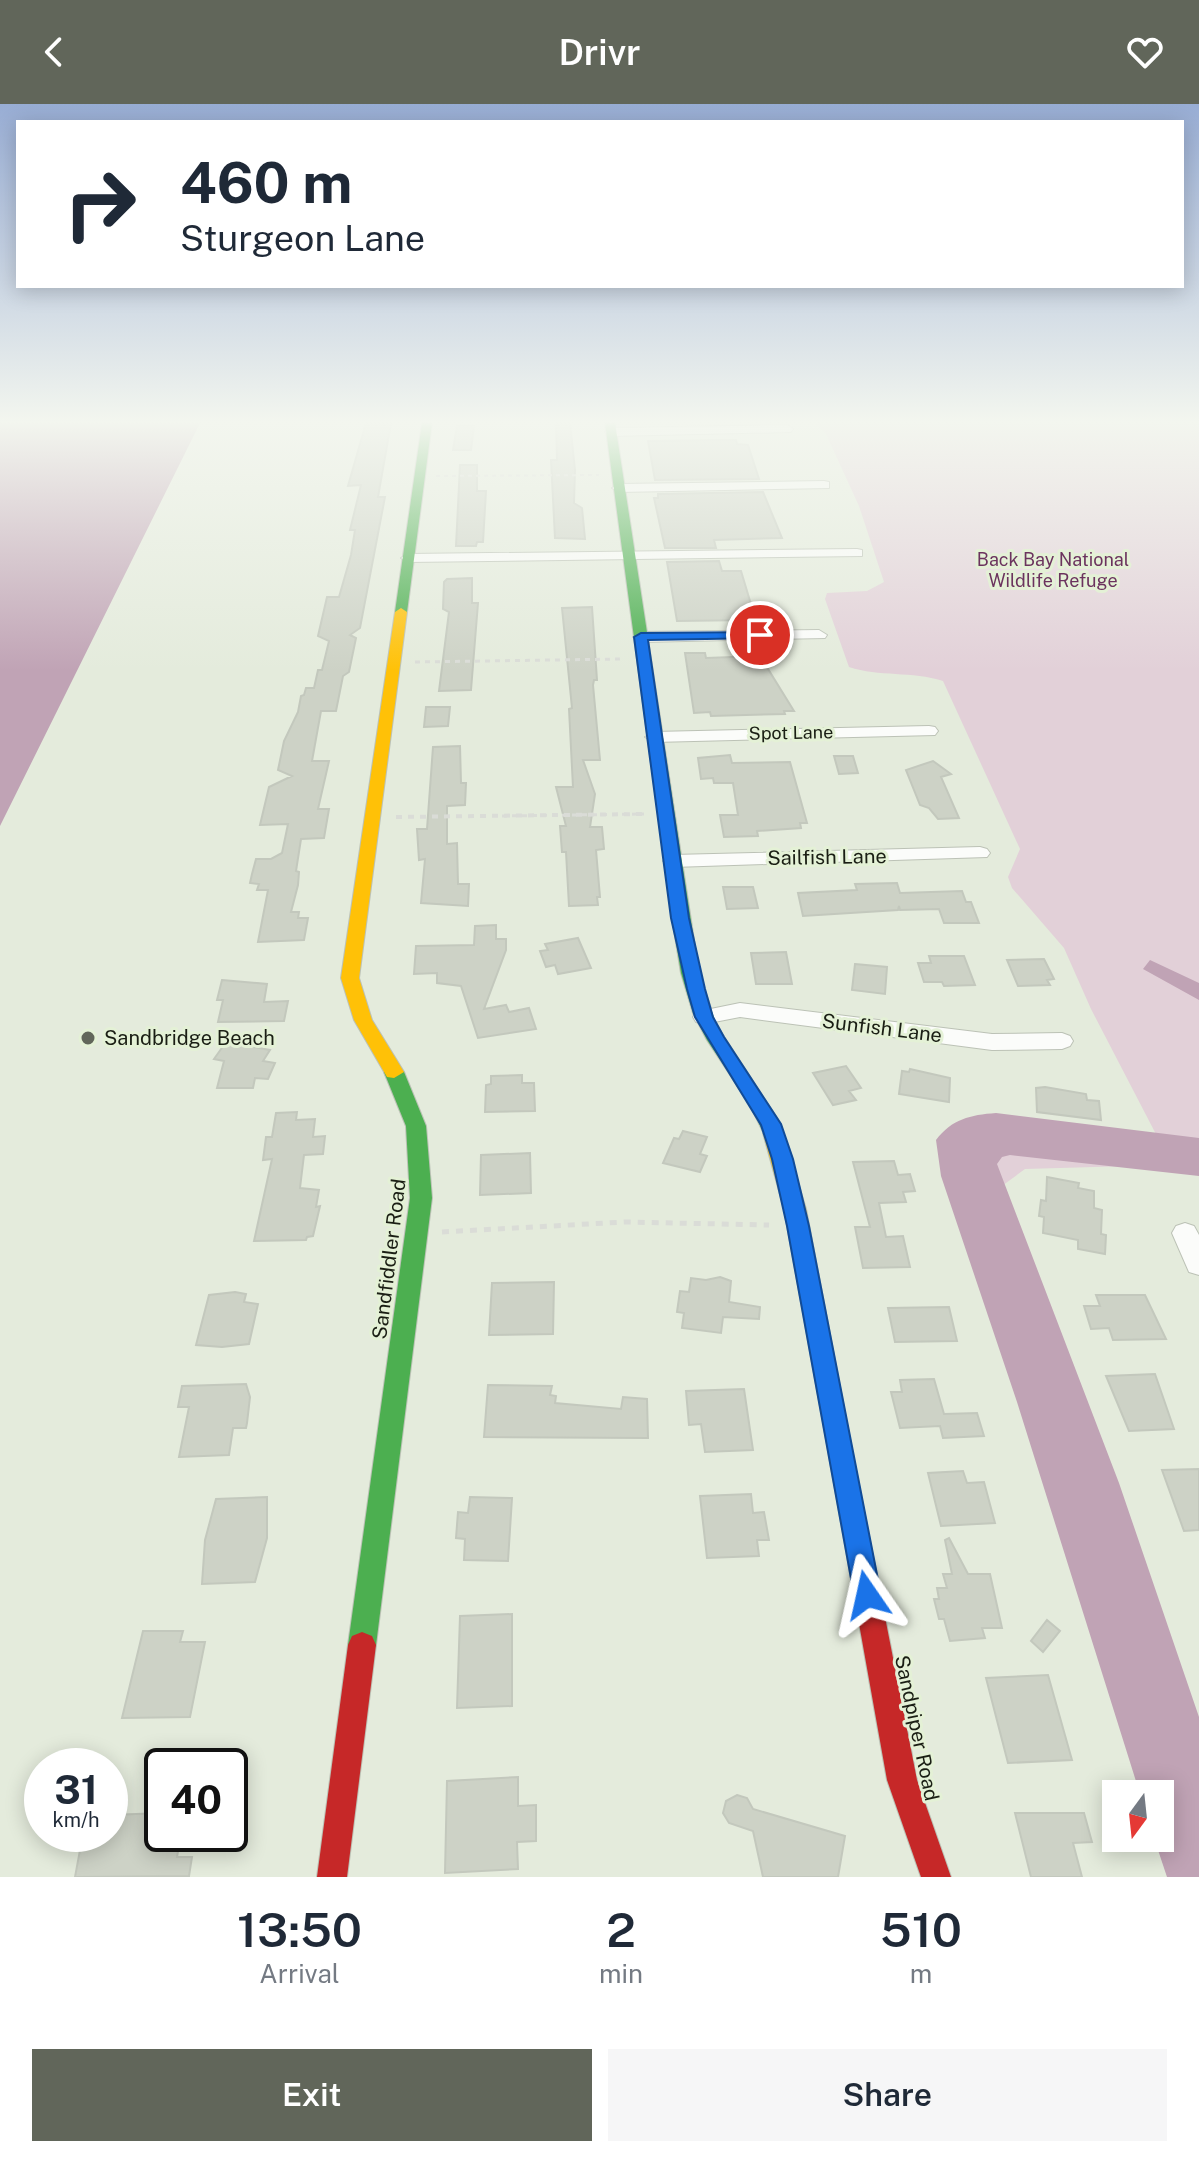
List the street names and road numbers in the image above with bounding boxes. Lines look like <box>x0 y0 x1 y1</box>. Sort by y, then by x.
street label: Spot Lane <box>749 721 833 744</box>
street label: Sailfish Lane <box>767 844 887 870</box>
street label: Sunfish Lane <box>821 1009 943 1047</box>
street label: Sandfiddler Road <box>367 1177 411 1341</box>
street label: Sandpiper Road <box>890 1653 944 1803</box>

